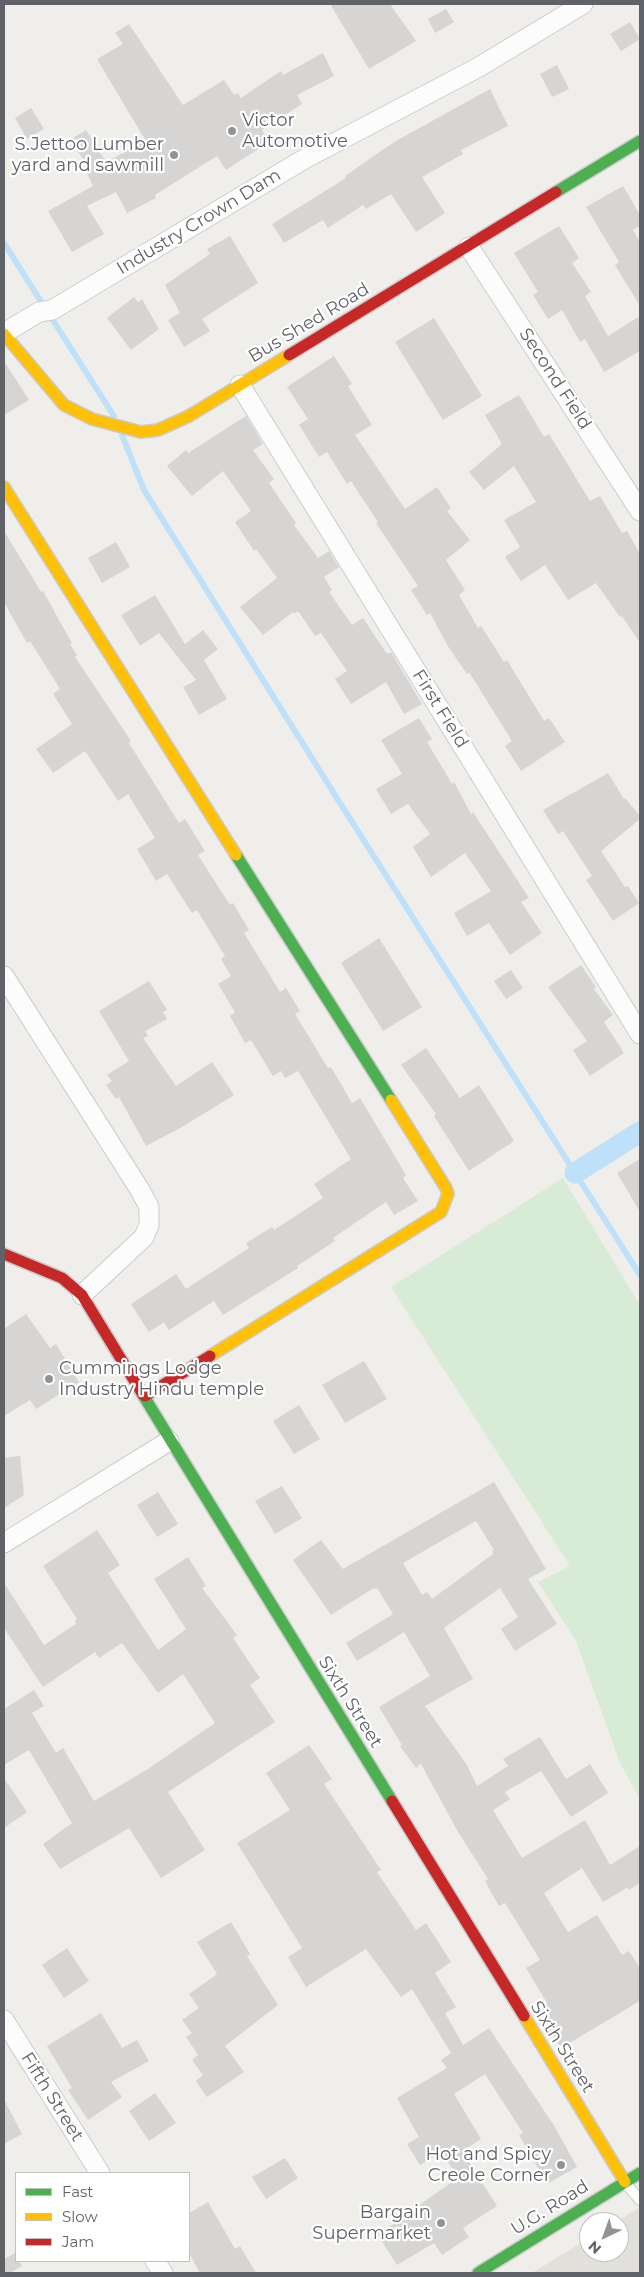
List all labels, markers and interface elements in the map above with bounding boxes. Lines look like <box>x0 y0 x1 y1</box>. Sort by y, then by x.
place label: Victor Automotive <box>242 110 348 152</box>
marker: Victor Automotive <box>226 125 238 137</box>
place label: S.Jettoo Lumber yard and sawmill <box>12 134 164 176</box>
marker: S.Jettoo Lumber yard and sawmill <box>168 149 180 161</box>
street label: Industry Crown Dam <box>113 164 285 280</box>
street label: Bus Shed Road <box>245 278 373 368</box>
street label: Second Field <box>514 324 596 434</box>
street label: First Field <box>407 666 473 752</box>
place label: Cummings Lodge Industry Hindu temple <box>59 1358 264 1400</box>
marker: Cummings Lodge Industry Hindu temple <box>43 1373 55 1385</box>
street label: Sixth Street <box>313 1652 387 1752</box>
street label: Sixth Street <box>525 1997 599 2097</box>
street label: Fifth Street <box>16 2048 88 2146</box>
place label: Hot and Spicy Creole Corner <box>425 2144 551 2186</box>
marker: Hot and Spicy Creole Corner <box>555 2159 567 2171</box>
legend <box>15 2172 190 2262</box>
street label: U.G. Road <box>507 2176 593 2240</box>
text: Fast <box>62 2182 93 2201</box>
place label: Bargain Supermarket <box>312 2202 431 2244</box>
text: Slow <box>62 2207 98 2226</box>
north arrow <box>579 2212 629 2262</box>
marker: Bargain Supermarket <box>435 2217 447 2229</box>
text: Jam <box>62 2232 94 2251</box>
text: N <box>584 2237 605 2258</box>

